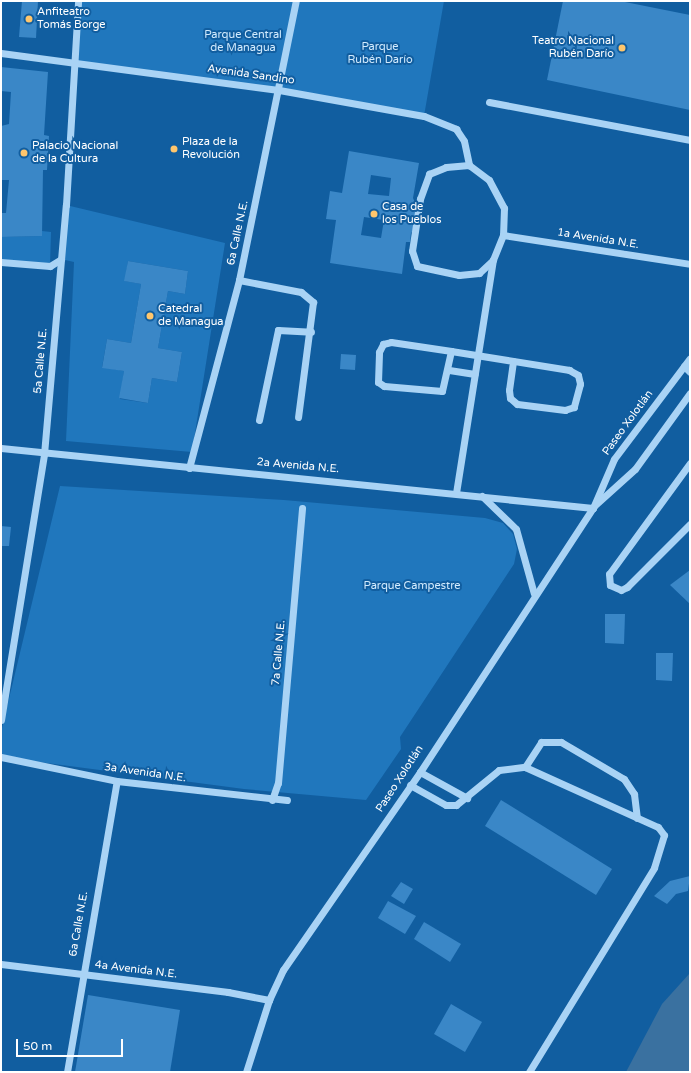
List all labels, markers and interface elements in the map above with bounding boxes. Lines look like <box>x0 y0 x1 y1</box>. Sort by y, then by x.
place label: Anfiteatro Tomás Borge <box>37 6 106 32</box>
marker: Anfiteatro Tomás Borge <box>24 14 34 24</box>
park label: Parque Central de Managua <box>204 29 282 55</box>
place label: Teatro Nacional Rubén Darío <box>532 35 614 61</box>
park label: Parque Rubén Darío <box>347 41 413 67</box>
marker: Teatro Nacional Rubén Darío <box>617 43 627 53</box>
street label: Avenida Sandino <box>207 62 295 88</box>
place label: Plaza de la Revolución <box>182 136 240 162</box>
place label: Palacio Nacional de la Cultura <box>32 140 118 166</box>
marker: Plaza de la Revolución <box>169 144 179 154</box>
marker: Palacio Nacional de la Cultura <box>19 148 29 158</box>
street label: 6a Calle N.E. <box>225 199 251 267</box>
place label: Casa de los Pueblos <box>382 201 441 227</box>
marker: Casa de los Pueblos <box>369 209 379 219</box>
street label: 1a Avenida N.E. <box>556 226 640 252</box>
place label: Catedral de Managua <box>158 303 224 329</box>
marker: Catedral de Managua <box>145 311 155 321</box>
street label: 5a Calle N.E. <box>32 328 50 394</box>
street label: Paseo Xolotlán <box>600 388 656 458</box>
street label: 2a Avenida N.E. <box>256 456 340 476</box>
park label: Parque Campestre <box>364 579 460 593</box>
street label: 7a Calle N.E. <box>270 620 288 686</box>
street label: Paseo Xolotlán <box>373 743 427 815</box>
street label: 3a Avenida N.E. <box>103 761 187 785</box>
street label: 6a Calle N.E. <box>67 890 91 958</box>
street label: 4a Avenida N.E. <box>94 958 178 982</box>
scale bar <box>18 1031 125 1057</box>
text: 50 m <box>23 1039 52 1053</box>

